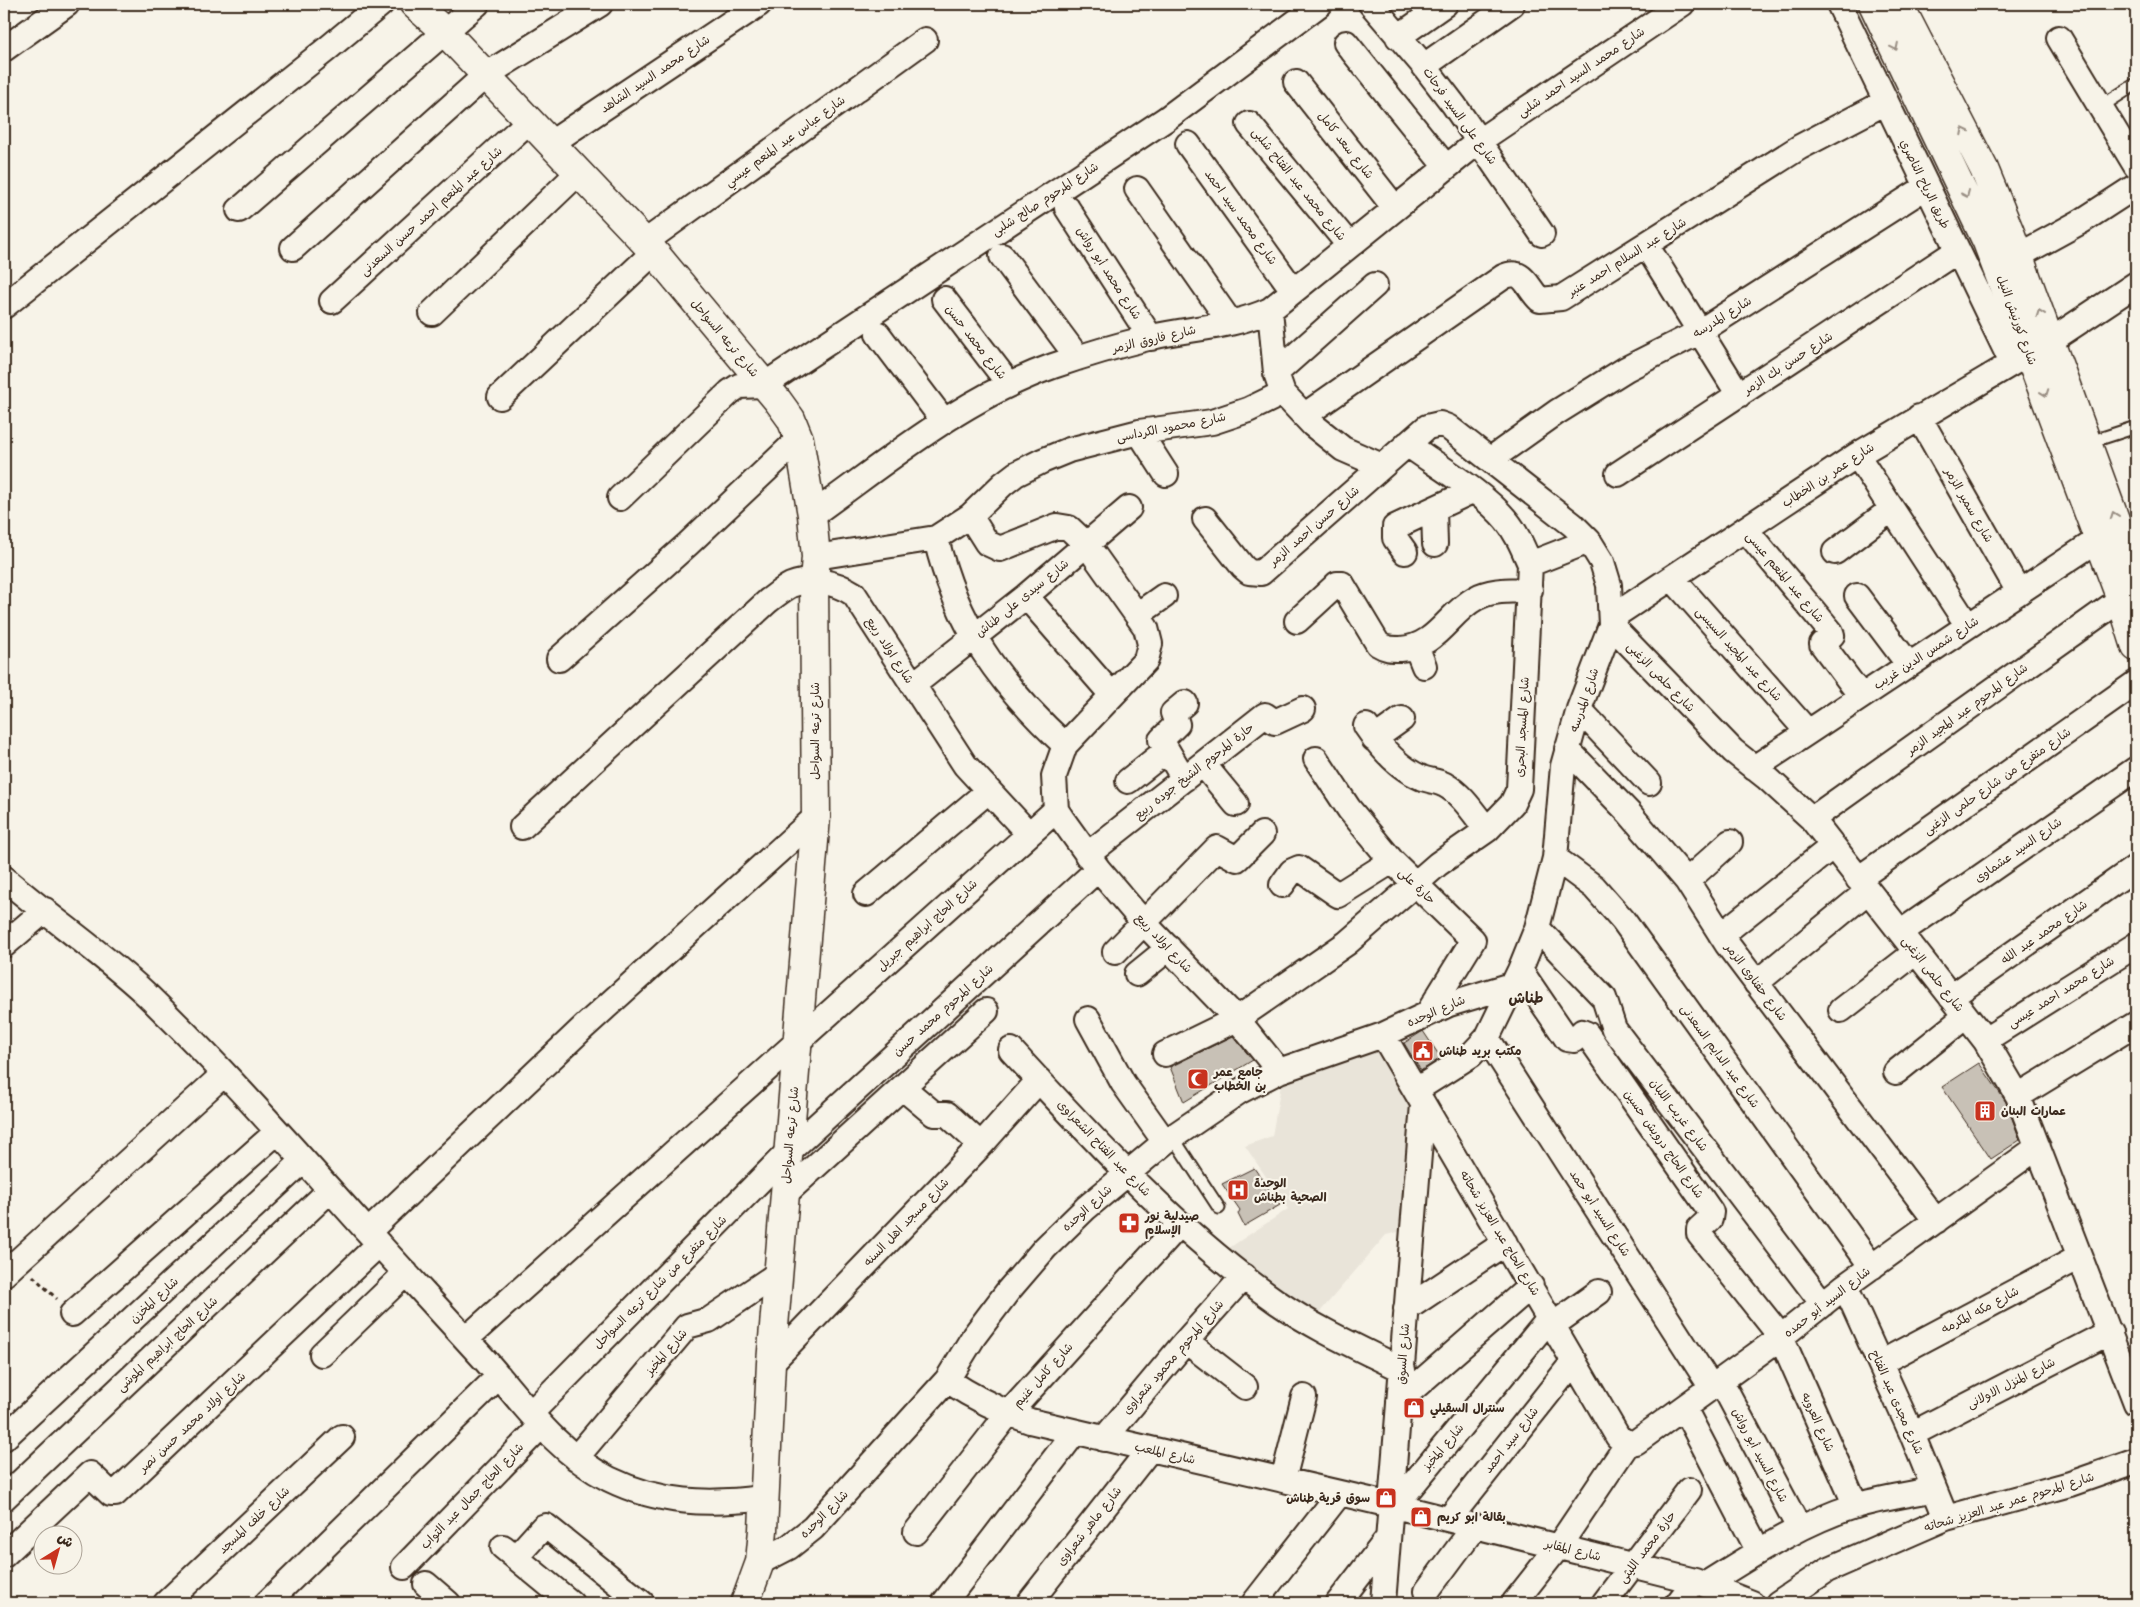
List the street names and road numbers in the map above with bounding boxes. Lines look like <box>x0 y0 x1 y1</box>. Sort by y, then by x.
street label: شارع محمد السيد احمد شلبى <box>1514 23 1649 122</box>
street label: شارع محمد السيد الشاهد <box>597 30 714 118</box>
street label: شارع على السيد فرحات <box>1418 64 1501 169</box>
street label: شارع عباس عبد المنعم عيسي <box>721 91 850 193</box>
street label: شارع سعد كامل <box>1313 107 1378 183</box>
street label: شارع محمد عبد الفتاح شلبى <box>1247 123 1350 245</box>
street label: طريق الرياح الناصري <box>1895 136 1955 232</box>
street label: شارع عبد المنعم احمد حسن السعدنى <box>356 142 507 281</box>
street label: شارع المرحوم صالح شلبى <box>988 158 1103 241</box>
street label: شارع محمد سيد احمد <box>1199 166 1282 269</box>
street label: شارع عبد السلام احمد عنبر <box>1563 213 1690 302</box>
street label: شارع محمد أبو رواش <box>1071 223 1146 324</box>
street label: شارع كورنيش النيل <box>1991 273 2042 368</box>
street label: شارع المدرسه <box>1689 292 1756 343</box>
street label: شارع ترعه السواحل <box>686 295 763 382</box>
street label: شارع محمد حسن <box>940 301 1011 384</box>
street label: شارع فاروق الزمر <box>1109 321 1198 359</box>
street label: شارع حسن بك الزمر <box>1739 327 1837 400</box>
street label: شارع محمود الكرداسى <box>1115 408 1227 447</box>
street label: شارع عمر بن الخطاب <box>1778 438 1878 513</box>
street label: شارع سمير الزمر <box>1939 463 1998 546</box>
street label: شارع حسن احمد الزمر <box>1264 482 1364 572</box>
street label: شارع عبد المنعم عيسى <box>1741 528 1828 627</box>
street label: شارع سيدى على طناش <box>971 555 1073 642</box>
street label: شارع عبد المجيد السيسى <box>1691 603 1786 706</box>
street label: شارع شمس الدين غريب <box>1870 612 1983 695</box>
street label: شارع اولاد ربيع <box>861 613 918 687</box>
street label: شارع حلمى الزغبى <box>1622 638 1699 717</box>
street label: شارع المرحوم عبد المجيد الزمر <box>1902 659 2032 761</box>
street label: شارع المدرسه <box>1565 666 1604 735</box>
street label: شارع المسجد البحرى <box>1510 676 1535 778</box>
street label: شارع ترعه السواحل <box>806 682 825 780</box>
street label: حارة المرحوم الشيخ جوده ربيع <box>1130 718 1258 824</box>
street label: شارع متفرع من شارع حلمى الزغبى <box>1919 723 2075 840</box>
street label: شارع السيد عشماوى <box>1971 813 2066 888</box>
street label: حارة على <box>1394 864 1440 909</box>
street label: شارع الحاج ابراهيم جبريل <box>873 875 982 976</box>
street label: شارع محمد عبد الله <box>1997 895 2091 969</box>
street label: شارع اولاد ربيع <box>1131 909 1197 978</box>
street label: شارع حلمى الزغبى <box>1897 932 1968 1016</box>
street label: شارع حفناوى الزمر <box>1719 938 1791 1025</box>
street label: شارع محمد احمد عيسى <box>2004 952 2118 1033</box>
street label: شارع المرحوم محمد حسن <box>889 960 998 1061</box>
street label: شارع الوحده <box>1404 991 1468 1032</box>
street label: شارع عبد الدايم السعدنى <box>1675 1000 1764 1112</box>
street label: شارع غريب اللبان <box>1645 1075 1712 1156</box>
street label: شارع ترعه السواحل <box>777 1086 804 1184</box>
street label: شارع الحاج درويش حسين <box>1619 1086 1708 1203</box>
street label: شارع عبد الفتاح الشعراوى <box>1052 1096 1155 1201</box>
street label: شارع السيد أبو حمد <box>1564 1166 1635 1261</box>
street label: شارع الحاج عبد العزيز شحاته <box>1455 1167 1545 1300</box>
street label: شارع مسجد اهل السنه <box>859 1174 954 1271</box>
street label: شارع الوحده <box>1058 1181 1117 1236</box>
street label: شارع متفرع من شارع ترعه السواحل <box>589 1211 732 1354</box>
street label: شارع السيد أبو حمده <box>1780 1262 1875 1342</box>
street label: شارع المخزن <box>126 1273 183 1328</box>
street label: شارع مكه المكرمه <box>1938 1282 2022 1339</box>
street label: شارع الحاج ابراهيم الموشى <box>112 1292 222 1397</box>
street label: شارع المرحوم محمود شعراوى <box>1118 1296 1229 1419</box>
street label: شارع السوق <box>1392 1323 1415 1385</box>
street label: شارع المخبز <box>640 1325 692 1381</box>
street label: شارع كامل غنيم <box>1009 1338 1078 1412</box>
street label: شارع مجدى عبد الفتاح <box>1865 1347 1928 1457</box>
street label: شارع المنزل الاولانى <box>1964 1353 2059 1414</box>
street label: شارع اولاد محمد حسن نصر <box>134 1367 250 1478</box>
street label: شارع العروبه <box>1796 1389 1839 1455</box>
street label: شارع سيد احمد <box>1479 1403 1544 1478</box>
street label: شارع السيد أبو رواش <box>1727 1405 1793 1506</box>
street label: شارع المخبز <box>1417 1419 1469 1476</box>
street label: شارع الملعب <box>1133 1437 1197 1470</box>
street label: شارع الحاج جمال عبد التواب <box>416 1439 529 1554</box>
street label: شارع المرحوم عمر عبد العزيز شحاته <box>1922 1468 2097 1537</box>
street label: شارع خلف المسجد <box>214 1482 294 1559</box>
street label: شارع ماهر شعراوى <box>1052 1482 1127 1570</box>
street label: شارع الوحده <box>796 1486 853 1543</box>
street label: حارة محمد الليثى <box>1614 1507 1681 1587</box>
street label: شارع المقابر <box>1542 1534 1603 1567</box>

